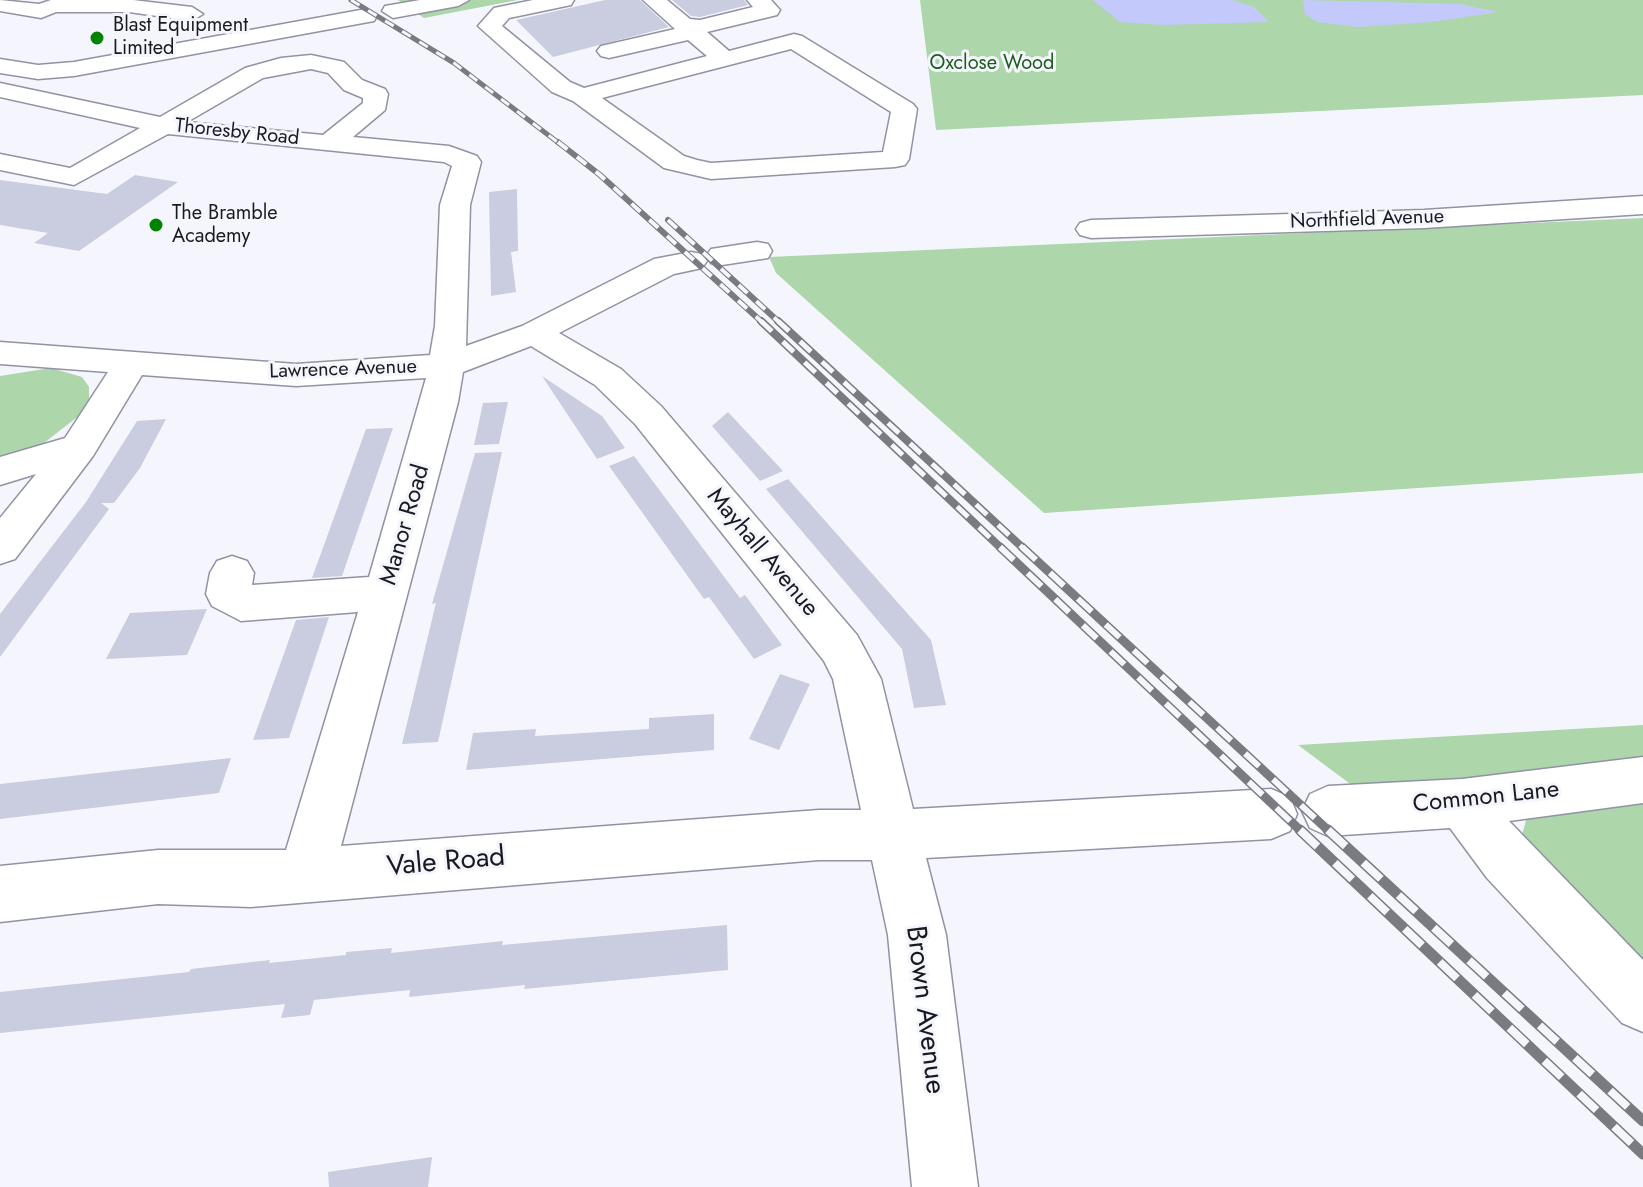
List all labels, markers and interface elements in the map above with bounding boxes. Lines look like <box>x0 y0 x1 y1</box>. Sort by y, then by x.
place label: Blast Equipment Limited <box>113 14 248 61</box>
marker: Blast Equipment Limited <box>88 29 106 47</box>
park label: Oxclose Wood <box>930 52 1054 76</box>
street label: Thoresby Road <box>174 115 300 151</box>
place label: The Bramble Academy <box>172 202 278 249</box>
street label: Northfield Avenue <box>1290 205 1444 235</box>
marker: The Bramble Academy <box>147 216 165 234</box>
street label: Lawrence Avenue <box>269 355 417 385</box>
street label: Manor Road <box>375 461 437 589</box>
street label: Mayhall Avenue <box>700 483 824 623</box>
street label: Common Lane <box>1411 776 1561 820</box>
street label: Vale Road <box>385 841 507 885</box>
street label: Brown Avenue <box>897 924 951 1096</box>

